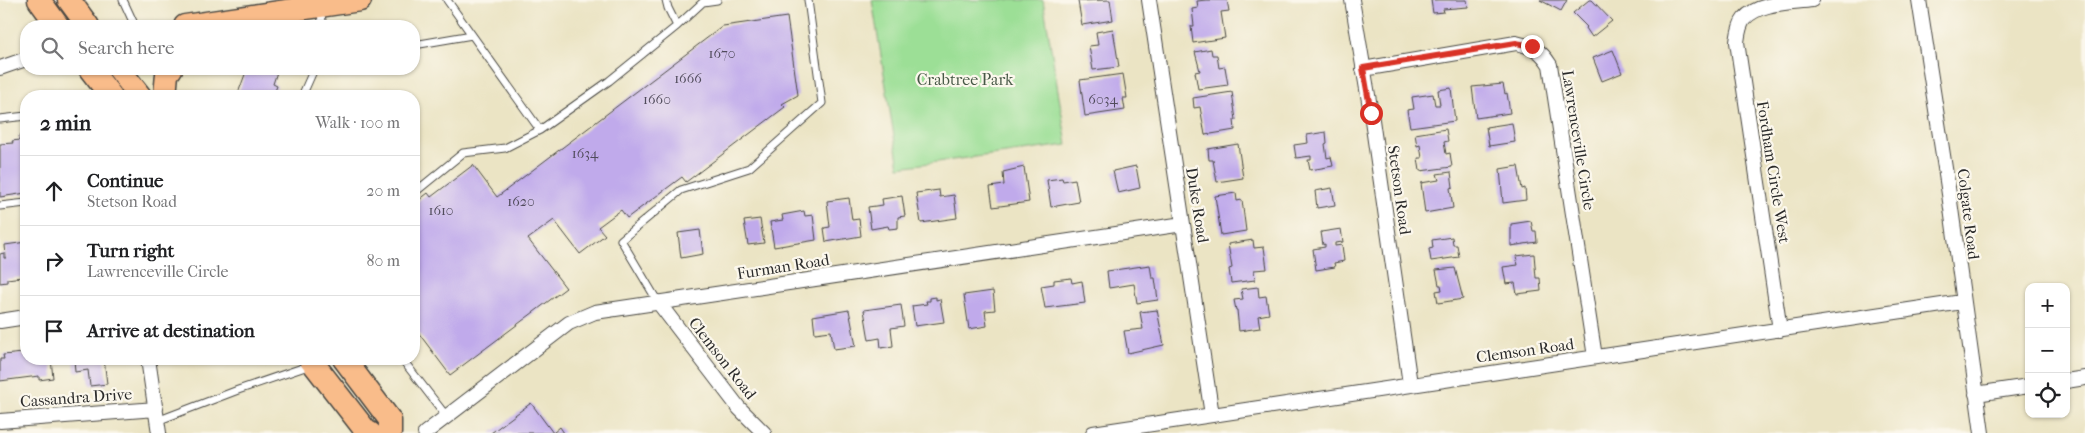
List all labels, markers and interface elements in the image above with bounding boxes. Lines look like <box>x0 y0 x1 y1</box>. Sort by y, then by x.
search box <box>20 20 420 75</box>
icon: search <box>38 34 66 62</box>
route end <box>1521 35 1544 58</box>
text: Search here <box>78 37 174 59</box>
house number: 1670 <box>709 45 735 62</box>
street label: Lawrenceville Circle <box>1558 69 1599 212</box>
house number: 1666 <box>674 70 702 87</box>
park label: Crabtree Park <box>917 70 1014 89</box>
house number: 1660 <box>643 91 671 108</box>
house number: 6034 <box>1088 91 1118 108</box>
street label: Fordham Circle West <box>1753 100 1794 245</box>
route start <box>1360 102 1383 125</box>
text: 2 min <box>40 111 91 135</box>
text: Walk · 100 m <box>315 113 400 132</box>
street label: Stetson Road <box>1384 144 1415 236</box>
house number: 1634 <box>572 145 599 162</box>
street label: Duke Road <box>1182 166 1213 244</box>
street label: Colgate Road <box>1953 167 1984 261</box>
text: Continue <box>87 170 163 192</box>
icon: ahead <box>40 177 68 205</box>
text: 20 m <box>366 181 400 200</box>
text: Stetson Road <box>87 192 177 211</box>
house number: 1620 <box>507 193 535 210</box>
house number: 1610 <box>428 202 454 219</box>
text: Turn right <box>87 240 174 262</box>
icon: right <box>40 247 68 275</box>
street label: Furman Road <box>735 250 831 283</box>
text: 80 m <box>366 251 400 270</box>
text: Lawrenceville Circle <box>87 262 229 281</box>
map controls <box>2025 283 2070 418</box>
button: + <box>2025 283 2070 328</box>
street label: Clemson Road <box>685 314 761 403</box>
icon: arrive <box>40 317 68 345</box>
text: Arrive at destination <box>87 320 255 342</box>
button: − <box>2025 328 2070 373</box>
street label: Clemson Road <box>1475 334 1575 367</box>
button: locate <box>2025 373 2070 418</box>
street label: Cassandra Drive <box>19 384 133 411</box>

